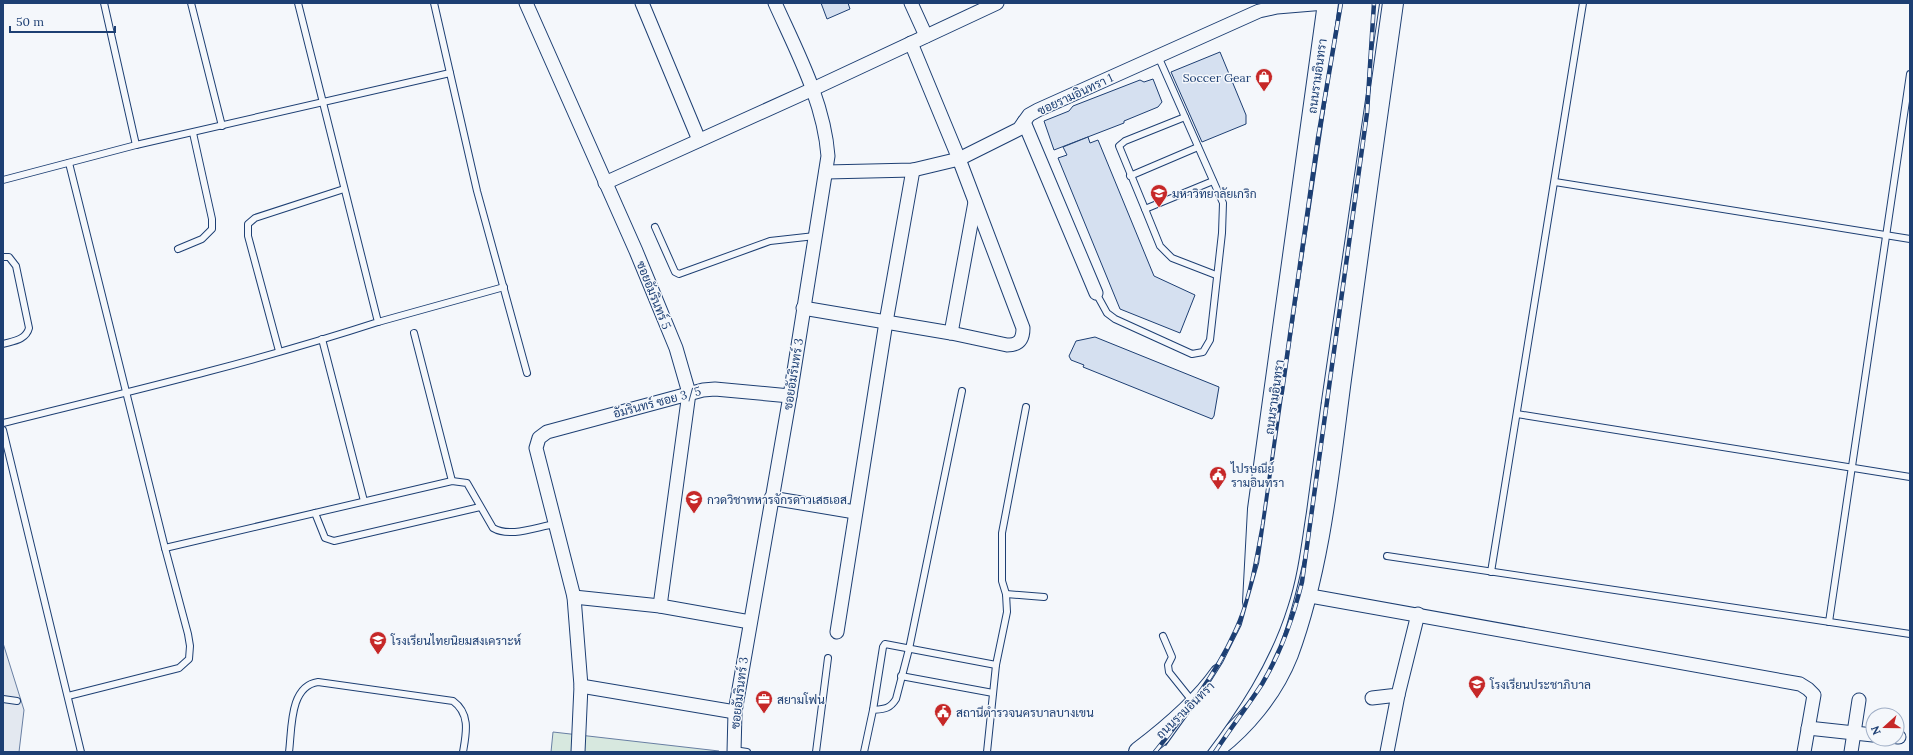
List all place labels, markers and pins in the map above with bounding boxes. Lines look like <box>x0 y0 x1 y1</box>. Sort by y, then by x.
shop icon: Soccer Gear <box>1254 67 1274 92</box>
place label: Soccer Gear <box>1183 70 1252 85</box>
school or university icon: มหาวิทยาลัยเกริก <box>1149 183 1169 208</box>
place label: มหาวิทยาลัยเกริก <box>1172 186 1257 201</box>
place label: ไปรษณีย์ รามอินทรา <box>1230 461 1284 490</box>
public building icon: ไปรษณีย์ รามอินทรา <box>1208 465 1228 490</box>
school or university icon: กวดวิชาทหารจักรดาวเสธเอส <box>684 489 704 514</box>
place label: กวดวิชาทหารจักรดาวเสธเอส <box>707 492 847 507</box>
school or university icon: โรงเรียนไทยนิยมสงเคราะห์ <box>368 630 388 655</box>
place label: โรงเรียนไทยนิยมสงเคราะห์ <box>390 633 521 648</box>
school or university icon: โรงเรียนประชาภิบาล <box>1467 674 1487 699</box>
place label: โรงเรียนประชาภิบาล <box>1489 677 1591 692</box>
office icon: สยามโฟน <box>754 689 774 714</box>
place label: สยามโฟน <box>777 692 825 707</box>
public building icon: สถานีตำรวจนครบาลบางเขน <box>933 702 953 727</box>
place label: สถานีตำรวจนครบาลบางเขน <box>956 705 1094 720</box>

